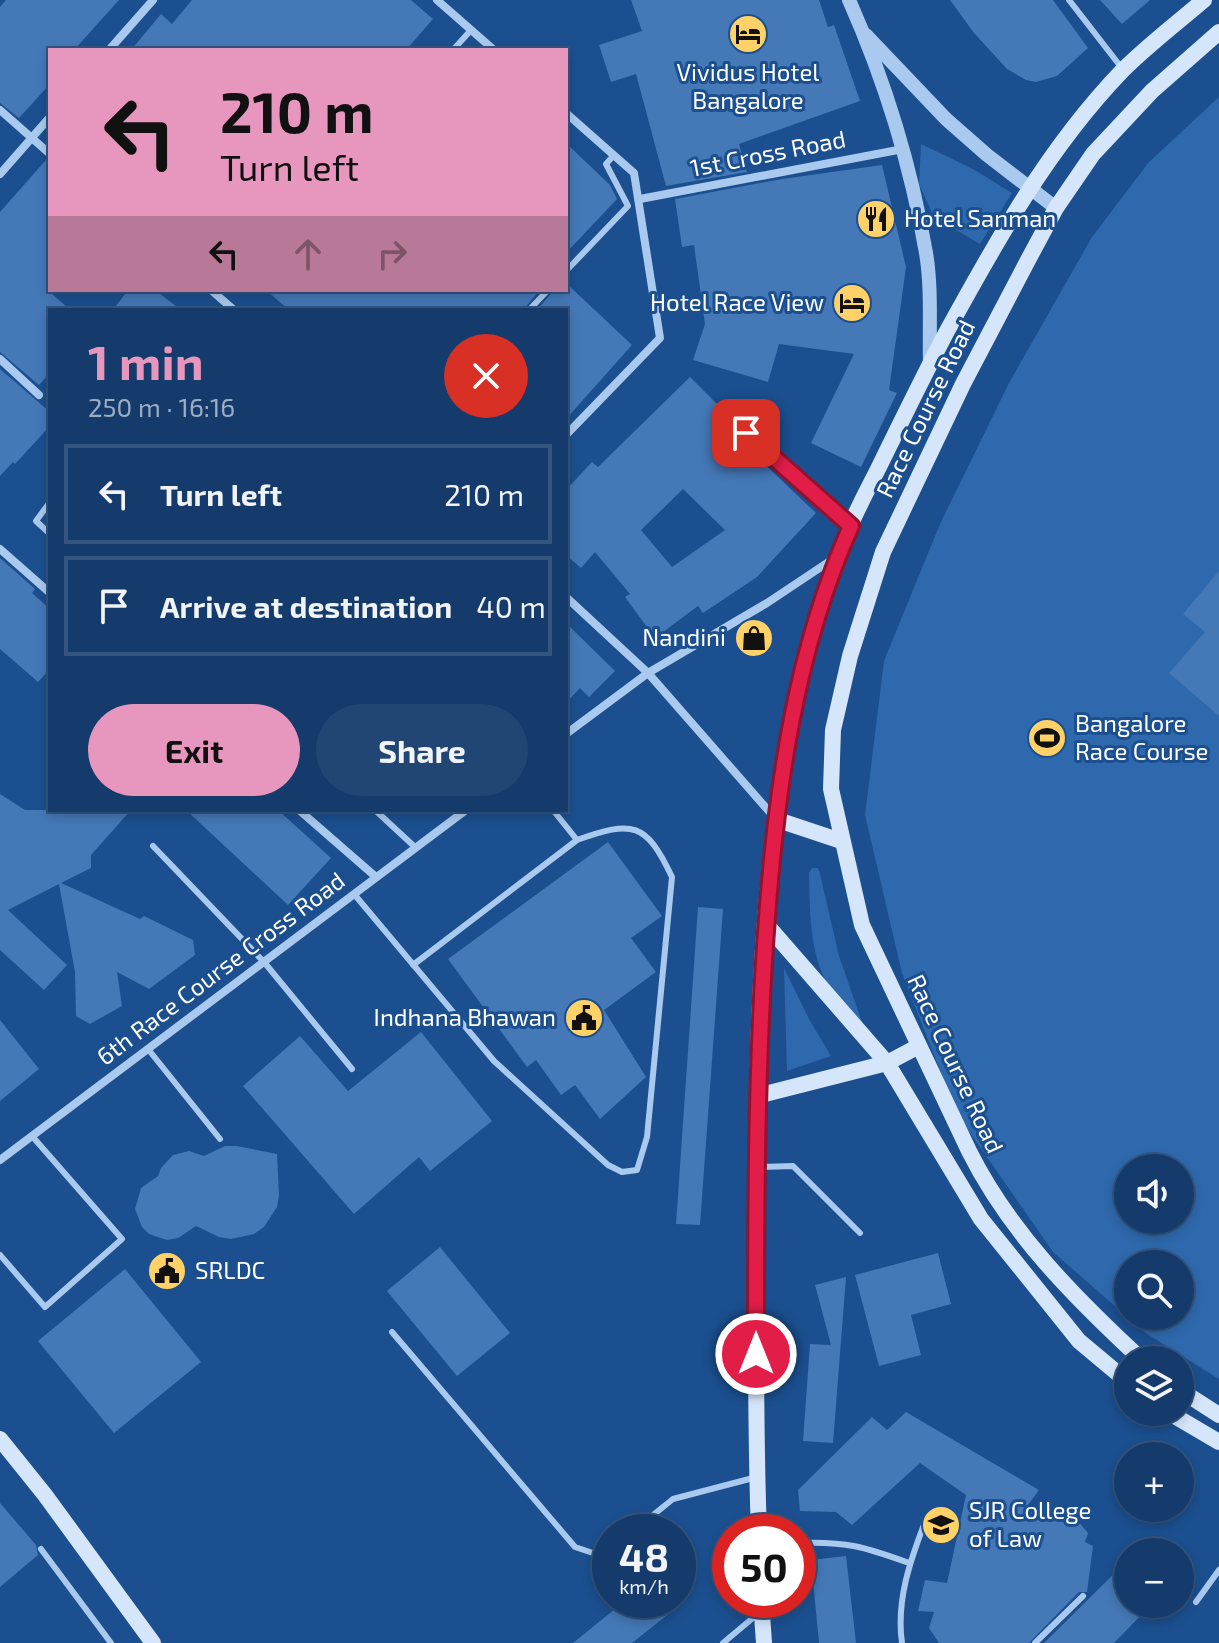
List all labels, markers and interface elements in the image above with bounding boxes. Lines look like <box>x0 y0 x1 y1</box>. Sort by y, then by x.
hotel icon: Vividus Hotel Bangalore <box>727 13 769 55</box>
place label: Vividus Hotel Bangalore <box>676 57 820 114</box>
text: 210 m <box>220 77 374 144</box>
icon: left <box>88 80 192 184</box>
street label: 1st Cross Road <box>687 123 848 182</box>
text: Turn left <box>220 145 359 188</box>
restaurant icon: Hotel Sanman <box>855 198 897 240</box>
place label: Hotel Sanman <box>904 203 1056 232</box>
icon: left <box>202 232 246 276</box>
icon: ahead <box>286 232 330 276</box>
icon: right <box>370 232 414 276</box>
hotel icon: Hotel Race View <box>831 282 873 324</box>
place label: Hotel Race View <box>650 287 824 316</box>
street label: Race Course Road <box>869 315 980 502</box>
text: 1 min <box>88 332 204 390</box>
button: close <box>444 334 528 418</box>
text: 250 m · 16:16 <box>88 391 235 422</box>
pin <box>712 399 780 467</box>
icon: arrive <box>724 411 768 455</box>
icon: left <box>92 472 136 516</box>
text: Turn left <box>160 476 282 512</box>
text: 210 m <box>444 476 524 512</box>
icon: arrive <box>92 584 136 628</box>
text: Arrive at destination <box>160 588 452 624</box>
text: 40 m <box>476 588 546 624</box>
shop icon: Nandini <box>733 617 775 659</box>
place label: Nandini <box>642 622 726 651</box>
button: Exit <box>88 704 300 796</box>
button: Share <box>316 704 528 796</box>
place label: Bangalore Race Course <box>1075 708 1209 765</box>
sports icon: Bangalore Race Course <box>1026 717 1068 759</box>
street label: 6th Race Course Cross Road <box>91 865 350 1070</box>
street label: Race Course Road <box>902 969 1011 1157</box>
public building icon: Indhana Bhawan <box>563 997 605 1039</box>
place label: Indhana Bhawan <box>374 1002 556 1031</box>
map controls <box>1114 1154 1194 1618</box>
button: sound <box>1114 1154 1194 1234</box>
public building icon: SRLDC <box>146 1250 188 1292</box>
button: search <box>1114 1250 1194 1330</box>
place label: SRLDC <box>195 1255 265 1284</box>
position arrow <box>714 1312 798 1396</box>
button: layers <box>1114 1346 1194 1426</box>
button: + <box>1114 1442 1194 1522</box>
place label: SJR College of Law <box>969 1495 1091 1552</box>
school or university icon: SJR College of Law <box>920 1504 962 1546</box>
speed limit sign: 50 <box>712 1514 816 1618</box>
text: 48 <box>619 1532 669 1580</box>
button: − <box>1114 1538 1194 1618</box>
text: km/h <box>619 1574 669 1598</box>

